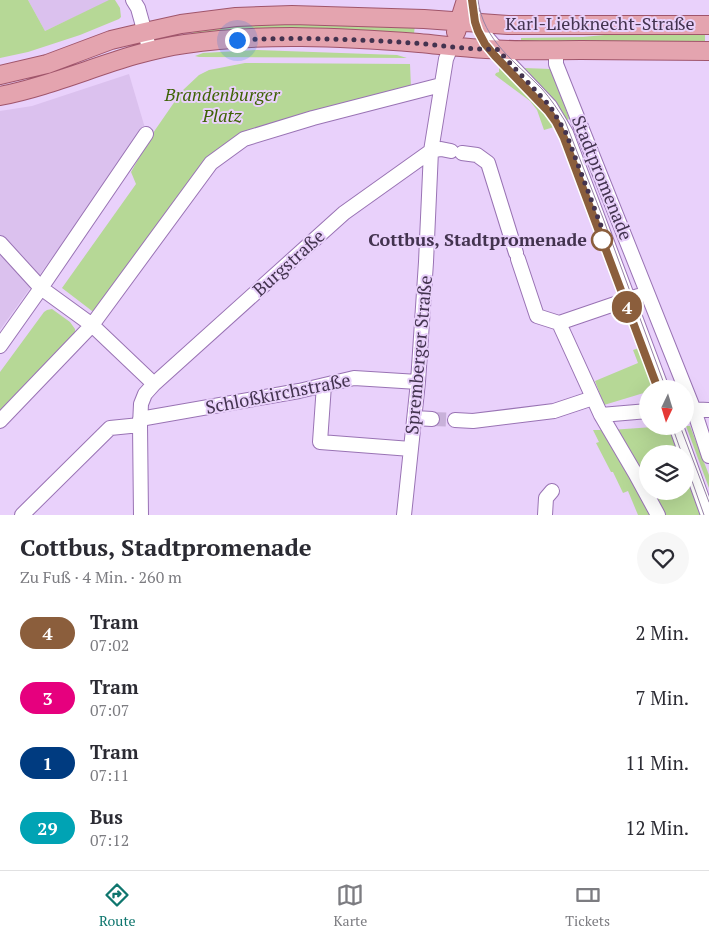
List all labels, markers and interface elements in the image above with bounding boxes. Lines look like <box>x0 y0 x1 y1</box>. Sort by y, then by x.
street label: Karl-Liebknecht-Straße <box>505 11 695 35</box>
your location <box>225 28 250 53</box>
park label: Brandenburger Platz <box>163 82 281 127</box>
street label: Stadtpromenade <box>567 112 639 244</box>
street label: Burgstraße <box>247 224 329 301</box>
place label: Cottbus, Stadtpromenade <box>368 227 587 251</box>
marker: Cottbus, Stadtpromenade <box>591 229 613 251</box>
street label: Spremberger Straße <box>399 274 437 436</box>
line badge: 4 <box>611 291 643 323</box>
text: 4 <box>622 295 632 319</box>
street label: Schloßkirchstraße <box>203 367 352 419</box>
north arrow <box>639 380 694 435</box>
map controls <box>639 380 694 500</box>
button: layers <box>639 445 694 500</box>
text: Cottbus, Stadtpromenade <box>20 531 312 563</box>
button: heart <box>637 532 689 584</box>
text: Zu Fuß · 4 Min. · 260 m <box>20 566 182 588</box>
text: Tram <box>90 609 138 634</box>
text: 2 Min. <box>635 620 689 645</box>
text: 4 <box>42 621 53 645</box>
text: 07:02 <box>90 634 129 656</box>
text: Tram <box>90 674 138 699</box>
text: 7 Min. <box>635 685 689 710</box>
text: 3 <box>42 686 53 710</box>
text: 07:07 <box>90 699 129 721</box>
text: Tram <box>90 739 138 764</box>
text: 11 Min. <box>625 750 689 775</box>
text: 1 <box>42 751 53 775</box>
text: 07:11 <box>90 764 129 786</box>
text: Bus <box>90 804 123 829</box>
text: 12 Min. <box>625 815 689 840</box>
text: 29 <box>37 816 58 840</box>
text: 07:12 <box>90 829 129 851</box>
tab: Route <box>99 881 136 930</box>
tab: Karte <box>334 881 367 930</box>
tab: Tickets <box>565 881 610 930</box>

